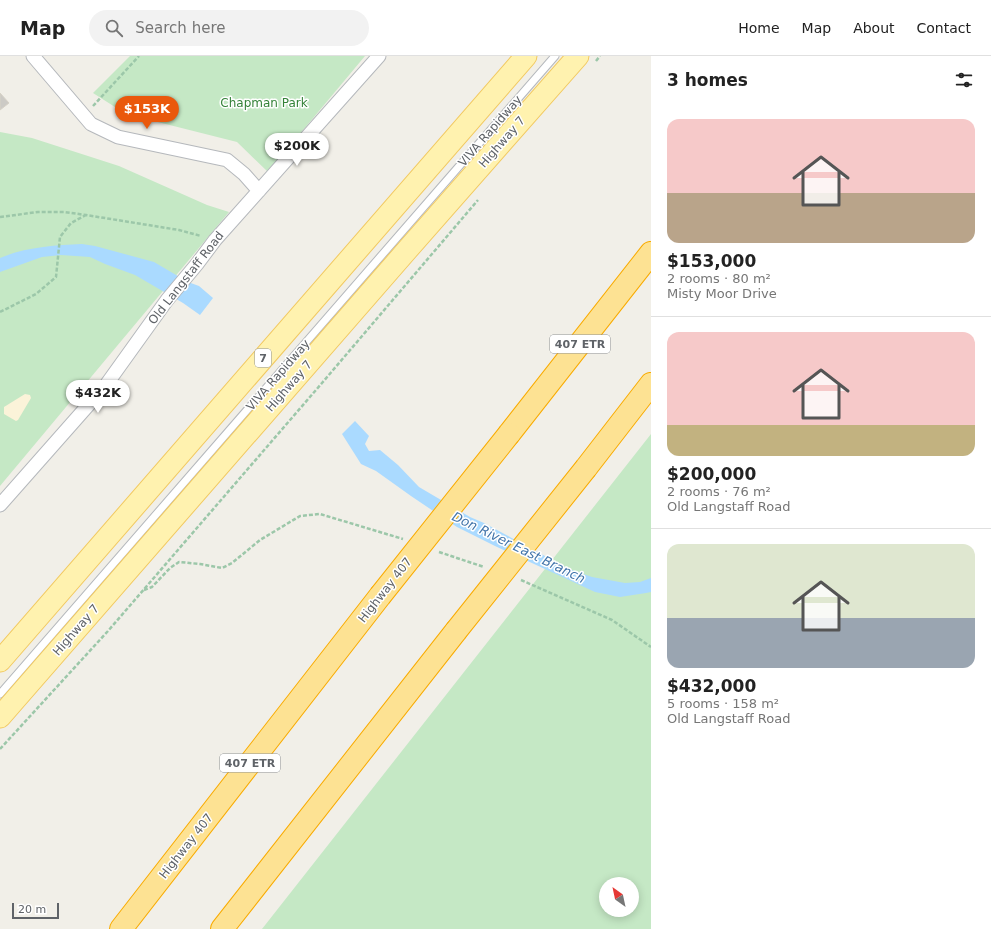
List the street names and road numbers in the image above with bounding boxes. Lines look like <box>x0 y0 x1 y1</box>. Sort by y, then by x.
street label: VIVA Rapidway <box>455 93 525 169</box>
street label: Highway 7 <box>476 114 528 170</box>
street label: Old Langstaff Road <box>145 229 227 327</box>
road number: 407 ETR <box>550 335 610 353</box>
street label: VIVA Rapidway <box>243 337 313 413</box>
road number: 7 <box>255 349 271 367</box>
street label: Highway 7 <box>263 358 315 414</box>
street label: Highway 407 <box>355 555 415 625</box>
street label: Highway 7 <box>50 602 102 658</box>
road number: 407 ETR <box>220 754 280 772</box>
street label: Highway 407 <box>156 811 216 881</box>

